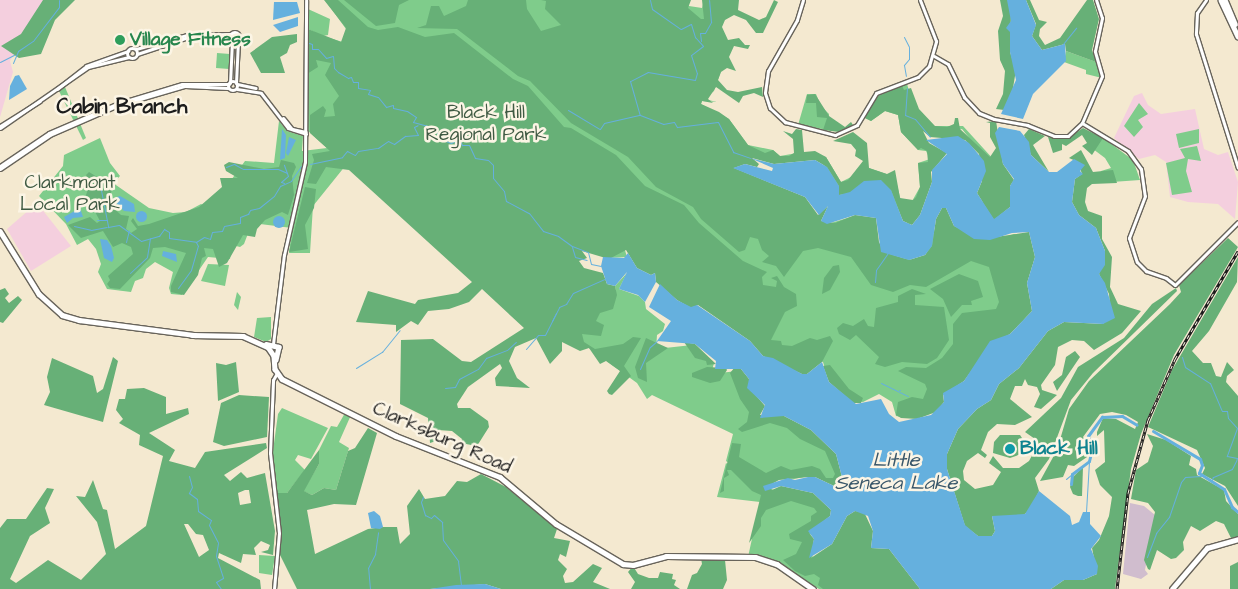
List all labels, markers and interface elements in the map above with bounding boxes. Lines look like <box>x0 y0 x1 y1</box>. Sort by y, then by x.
place label: Village Fitness <box>130 29 251 51</box>
marker: Village Fitness <box>114 34 126 46</box>
district label: Cabin Branch <box>57 94 187 120</box>
park label: Black Hill Regional Park <box>426 102 546 146</box>
park label: Clarkmont Local Park <box>20 172 120 216</box>
street label: Clarksburg Road <box>369 397 515 479</box>
place label: Black Hill <box>1020 438 1098 460</box>
marker: Black Hill <box>1004 443 1016 455</box>
water label: Little Seneca Lake <box>835 449 957 496</box>

